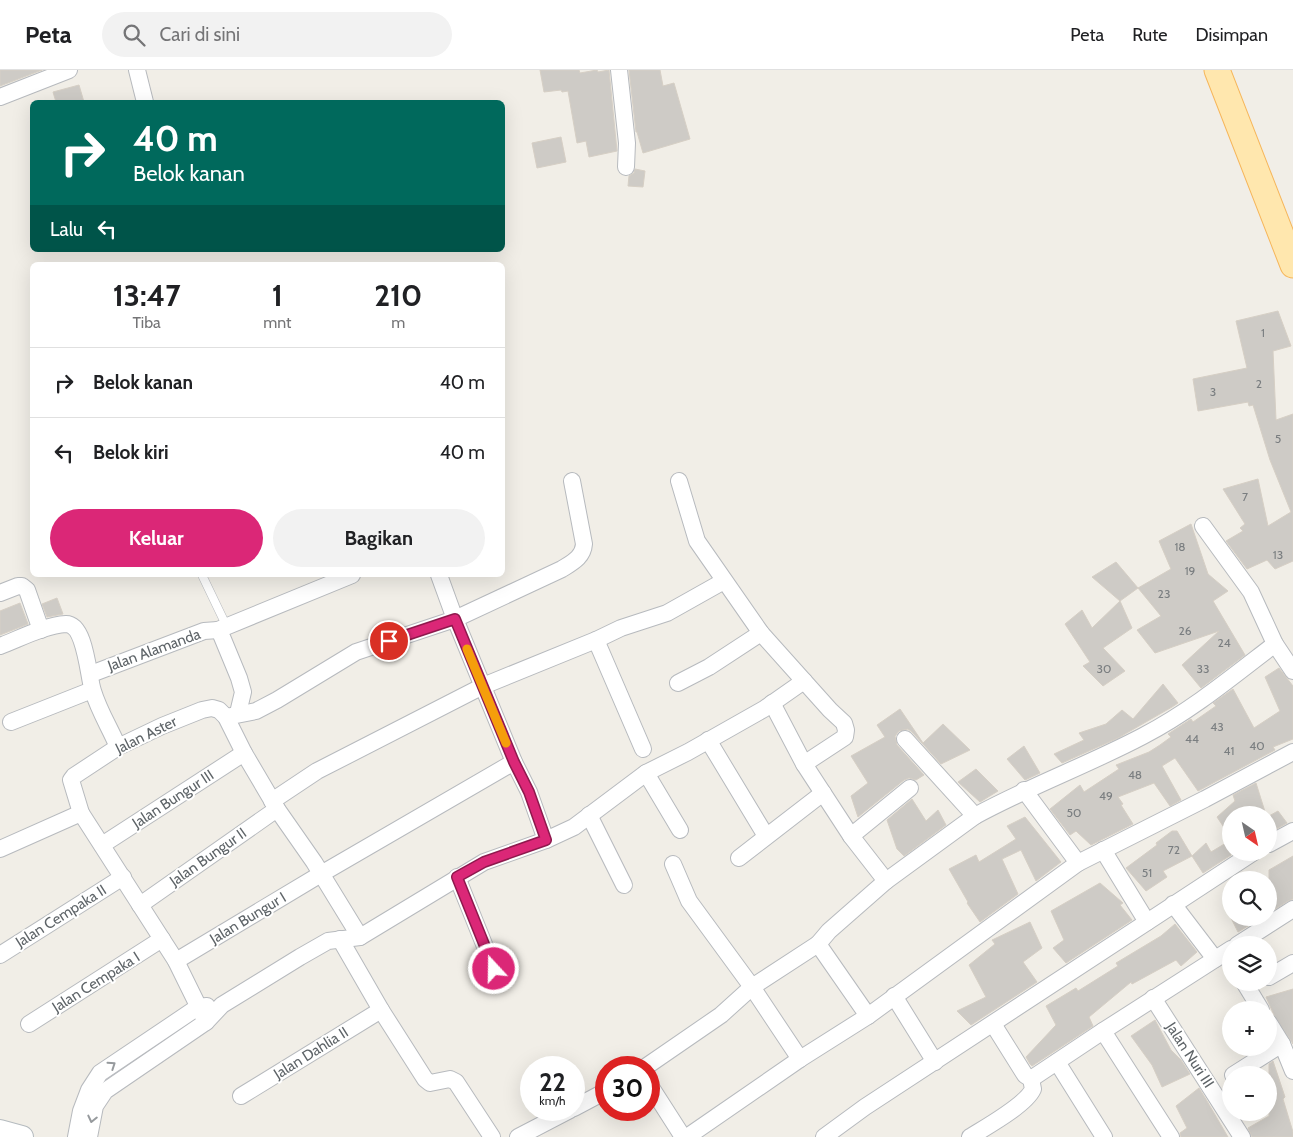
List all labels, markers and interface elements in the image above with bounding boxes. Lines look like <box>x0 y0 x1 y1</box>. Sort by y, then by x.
search box <box>102 12 452 57</box>
text: Peta <box>25 20 72 49</box>
icon: search <box>120 21 148 49</box>
text: Cari di sini <box>160 23 240 46</box>
text: Peta <box>1070 24 1104 46</box>
text: Rute <box>1132 24 1167 46</box>
text: Disimpan <box>1195 24 1268 46</box>
text: 40 m <box>133 117 218 160</box>
icon: right <box>50 120 115 185</box>
text: Belok kanan <box>133 160 245 187</box>
icon: left <box>93 215 121 243</box>
text: Lalu <box>50 218 83 241</box>
text: 13:47 <box>113 277 181 314</box>
text: 1 <box>272 277 283 314</box>
text: 210 <box>374 277 422 314</box>
text: Tiba <box>132 313 161 332</box>
text: mnt <box>263 313 291 332</box>
text: m <box>391 313 405 332</box>
house number: 1 <box>1261 325 1265 340</box>
icon: right <box>50 369 78 397</box>
text: Belok kanan <box>93 371 193 394</box>
text: 40 m <box>440 371 485 394</box>
house number: 2 <box>1256 376 1262 391</box>
house number: 3 <box>1210 384 1216 399</box>
house number: 5 <box>1275 431 1281 446</box>
icon: left <box>50 439 78 467</box>
text: Belok kiri <box>93 441 169 464</box>
text: 40 m <box>440 441 485 464</box>
house number: 7 <box>1242 489 1248 504</box>
button: Keluar <box>50 509 263 567</box>
button: Bagikan <box>273 509 485 567</box>
house number: 18 <box>1174 539 1186 554</box>
house number: 13 <box>1273 547 1283 562</box>
house number: 19 <box>1185 563 1196 578</box>
house number: 23 <box>1158 586 1170 601</box>
pin <box>368 620 410 662</box>
house number: 26 <box>1178 623 1192 638</box>
street label: Jalan Alamanda <box>104 625 204 675</box>
icon: arrive <box>375 627 403 655</box>
house number: 24 <box>1217 635 1231 650</box>
house number: 30 <box>1097 661 1111 676</box>
house number: 33 <box>1197 661 1209 676</box>
street label: Jalan Aster <box>111 712 180 758</box>
house number: 43 <box>1210 719 1224 734</box>
house number: 44 <box>1185 731 1199 746</box>
house number: 40 <box>1249 738 1265 753</box>
house number: 41 <box>1224 743 1234 758</box>
street label: Jalan Bungur III <box>128 766 217 833</box>
house number: 48 <box>1128 767 1142 782</box>
house number: 49 <box>1099 788 1113 803</box>
house number: 50 <box>1067 805 1081 820</box>
north arrow <box>1222 806 1278 861</box>
map controls <box>1222 806 1277 1121</box>
street label: Jalan Bungur II <box>165 824 250 891</box>
house number: 72 <box>1168 842 1180 857</box>
house number: 51 <box>1142 865 1152 880</box>
button: search <box>1222 871 1277 926</box>
street label: Jalan Cempaka II <box>11 881 110 952</box>
street label: Jalan Bungur I <box>206 888 289 948</box>
button: layers <box>1222 936 1277 991</box>
position arrow <box>467 942 519 994</box>
street label: Jalan Cempaka I <box>48 948 143 1017</box>
button: + <box>1222 1001 1277 1056</box>
street label: Jalan Nuri III <box>1162 1018 1218 1091</box>
street label: Jalan Dahlia II <box>270 1023 352 1084</box>
speed limit sign: 30 <box>595 1056 660 1121</box>
one-way arrow <box>107 1061 116 1071</box>
button: − <box>1222 1066 1277 1121</box>
text: 22 <box>539 1067 566 1097</box>
text: km/h <box>539 1093 566 1108</box>
one-way arrow <box>87 1114 98 1123</box>

